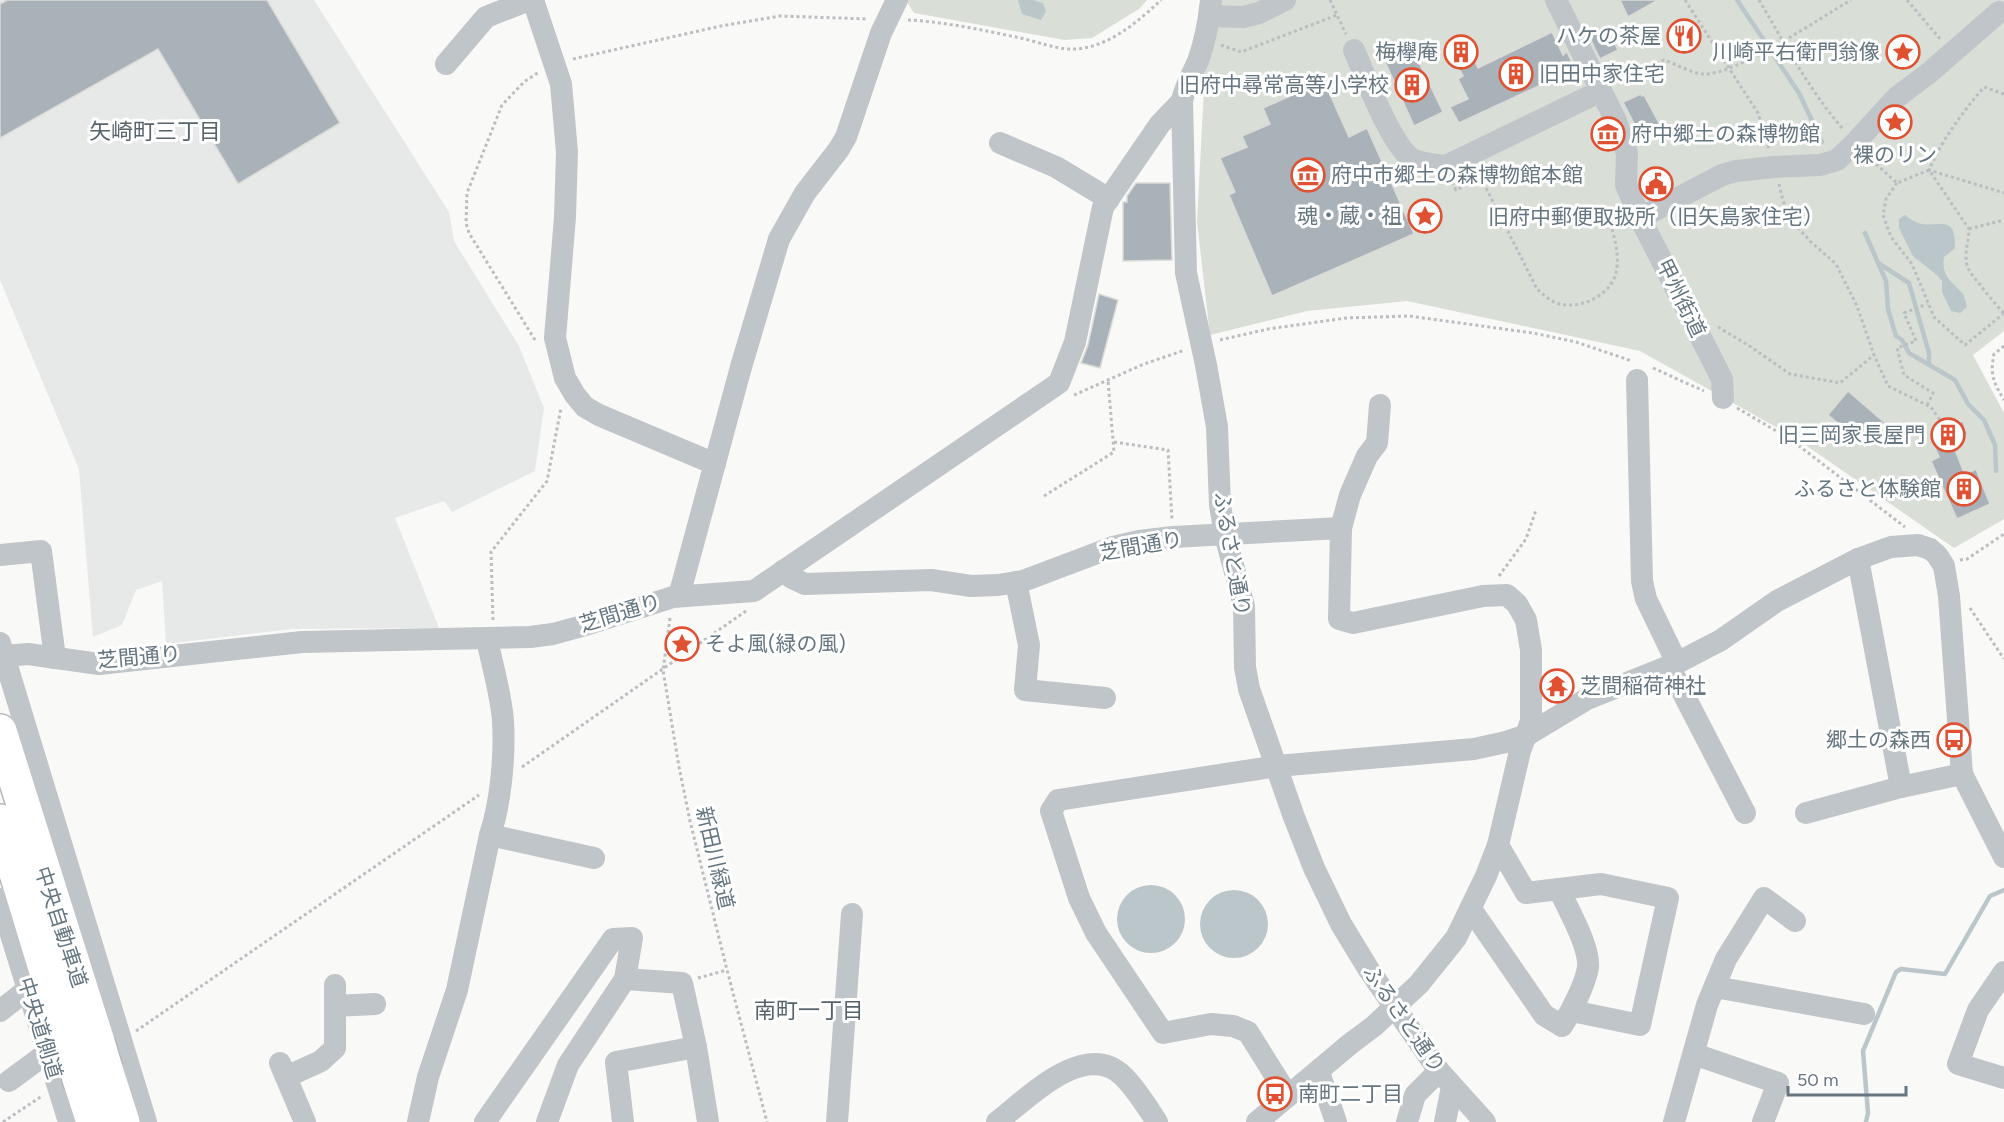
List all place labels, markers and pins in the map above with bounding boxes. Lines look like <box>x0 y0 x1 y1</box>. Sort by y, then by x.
restaurant icon: ハケの茶屋 <box>1666 18 1702 54</box>
place label: ハケの茶屋 <box>1556 23 1661 48</box>
building icon: 梅欅庵 <box>1443 34 1479 70</box>
place icon: 川崎平右衛門翁像 <box>1885 34 1921 70</box>
place label: 梅欅庵 <box>1375 39 1438 64</box>
place label: 川崎平右衛門翁像 <box>1712 39 1880 64</box>
building icon: 旧田中家住宅 <box>1498 56 1534 92</box>
place label: 旧田中家住宅 <box>1539 61 1665 86</box>
building icon: 旧府中尋常高等小学校 <box>1394 67 1430 103</box>
place label: 旧府中尋常高等小学校 <box>1179 72 1389 97</box>
place icon: 裸のリン <box>1877 104 1913 140</box>
museum icon: 府中郷土の森博物館 <box>1590 116 1626 152</box>
place label: 府中郷土の森博物館 <box>1631 121 1820 146</box>
place label: 裸のリン <box>1853 142 1937 167</box>
museum icon: 府中市郷土の森博物館本館 <box>1290 157 1326 193</box>
place label: 府中市郷土の森博物館本館 <box>1331 162 1583 187</box>
public building icon: 旧府中郵便取扱所（旧矢島家住宅） <box>1638 166 1674 202</box>
place icon: 魂・蔵・祖 <box>1407 198 1443 234</box>
place label: 魂・蔵・祖 <box>1297 203 1402 228</box>
place label: 旧府中郵便取扱所（旧矢島家住宅） <box>1488 204 1824 229</box>
building icon: 旧三岡家長屋門 <box>1930 417 1966 453</box>
place label: 旧三岡家長屋門 <box>1778 422 1925 447</box>
building icon: ふるさと体験館 <box>1946 471 1982 507</box>
place label: ふるさと体験館 <box>1794 476 1941 501</box>
place icon: そよ風(緑の風) <box>664 626 700 662</box>
place label: そよ風(緑の風) <box>705 631 846 656</box>
temple icon: 芝間稲荷神社 <box>1539 668 1575 704</box>
place label: 芝間稲荷神社 <box>1580 673 1706 698</box>
bus stop icon: 郷土の森西 <box>1936 722 1972 758</box>
place label: 郷土の森西 <box>1826 727 1931 752</box>
bus stop icon: 南町二丁目 <box>1257 1076 1293 1112</box>
place label: 南町二丁目 <box>1298 1081 1403 1106</box>

